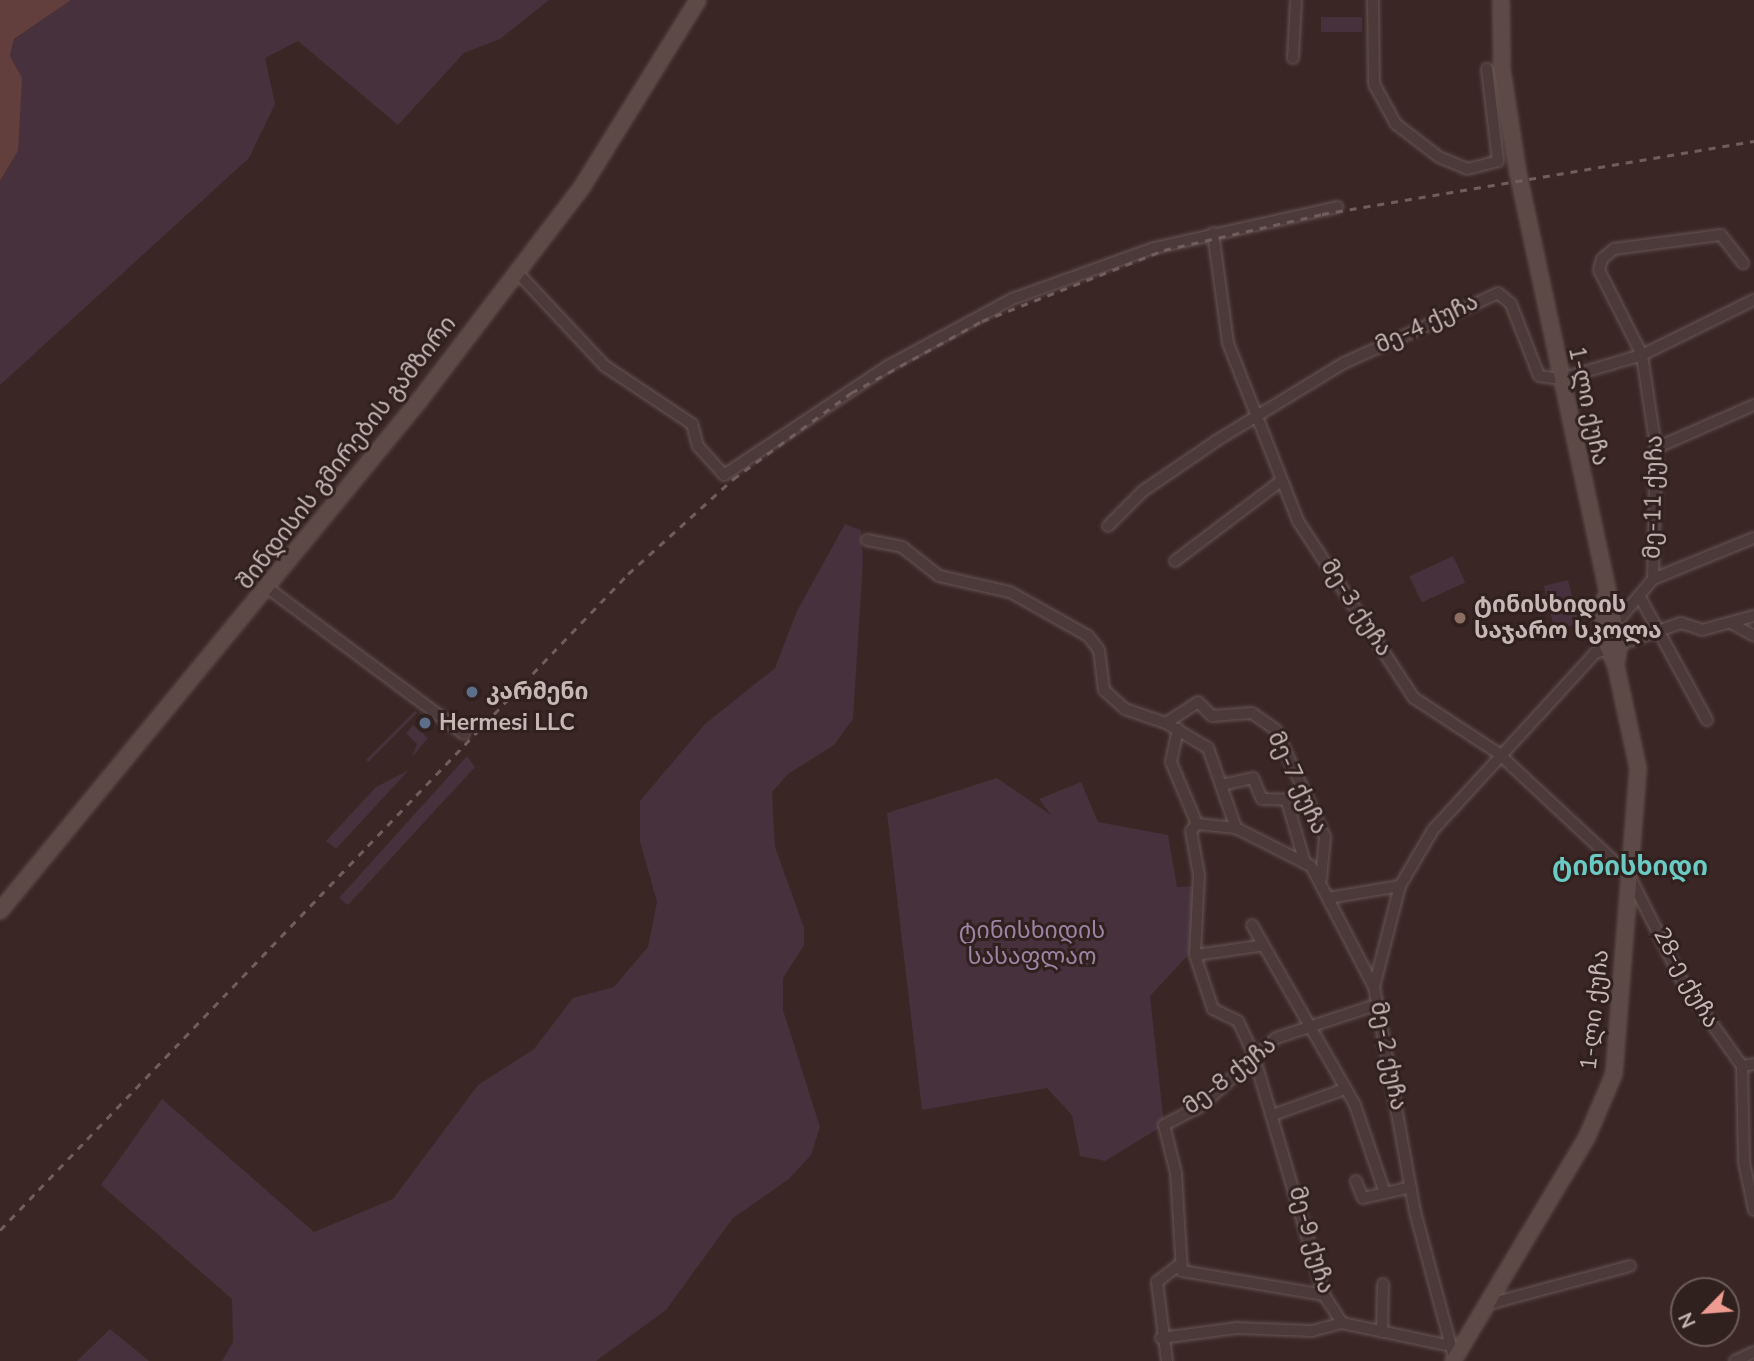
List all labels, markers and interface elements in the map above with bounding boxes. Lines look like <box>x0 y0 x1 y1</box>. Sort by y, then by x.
street label: მე-4 ქუჩა <box>1371 288 1483 360</box>
street label: შინდისის გმირების გამზირი <box>232 311 462 595</box>
street label: 1-ლი ქუჩა <box>1562 344 1614 468</box>
street label: მე-11 ქუჩა <box>1639 435 1669 559</box>
street label: მე-3 ქუჩა <box>1314 554 1398 662</box>
place label: ტინისხიდის საჯარო სკოლა <box>1474 591 1662 645</box>
marker: ტინისხიდის საჯარო სკოლა <box>1452 610 1468 626</box>
place label: კარმენი <box>486 678 588 706</box>
marker: კარმენი <box>464 684 480 700</box>
place label: Hermesi LLC <box>439 709 575 737</box>
marker: Hermesi LLC <box>417 715 433 731</box>
street label: მე-7 ქუჩა <box>1261 727 1333 839</box>
district label: ტინისხიდი <box>1552 851 1708 883</box>
park label: ტინისხიდის სასაფლაო <box>959 917 1105 971</box>
street label: 28-ე ქუჩა <box>1647 923 1725 1033</box>
street label: 1-ლი ქუჩა <box>1575 948 1615 1072</box>
street label: მე-2 ქუჩა <box>1364 999 1412 1113</box>
street label: მე-8 ქუჩა <box>1178 1031 1282 1121</box>
street label: მე-9 ქუჩა <box>1283 1183 1339 1297</box>
north arrow <box>1670 1277 1740 1347</box>
text: N <box>1673 1308 1703 1332</box>

